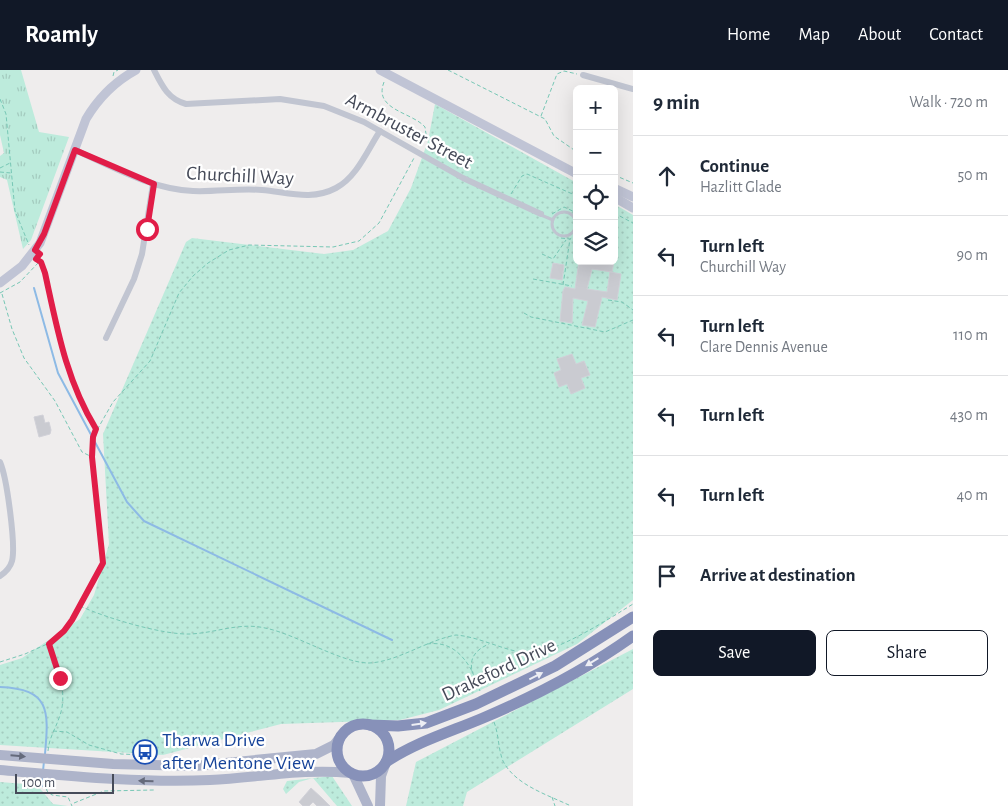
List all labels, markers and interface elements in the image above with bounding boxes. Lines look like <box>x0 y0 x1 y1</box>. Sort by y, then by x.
text: Roamly <box>25 23 98 47</box>
text: Home <box>727 26 770 44</box>
text: Map <box>798 26 830 44</box>
text: About <box>858 26 901 44</box>
text: Contact <box>929 26 983 44</box>
map controls <box>573 85 618 265</box>
button: + <box>573 85 618 130</box>
street label: Armbruster Street <box>342 89 476 173</box>
text: 9 min <box>653 92 700 113</box>
text: Walk · 720 m <box>909 94 988 110</box>
button: − <box>573 130 618 175</box>
text: Continue <box>700 157 769 176</box>
icon: ahead <box>653 162 681 190</box>
street label: Churchill Way <box>186 163 295 189</box>
text: 50 m <box>957 167 988 183</box>
button: locate <box>573 175 618 220</box>
text: Hazlitt Glade <box>700 179 782 195</box>
route start <box>136 218 159 241</box>
button: layers <box>573 220 618 265</box>
text: Turn left <box>700 237 764 256</box>
icon: left <box>653 242 681 270</box>
text: 90 m <box>957 247 988 263</box>
text: Churchill Way <box>700 259 786 275</box>
text: Turn left <box>700 317 764 336</box>
icon: left <box>653 322 681 350</box>
text: 110 m <box>953 327 988 343</box>
text: Clare Dennis Avenue <box>700 339 828 355</box>
icon: left <box>653 402 681 430</box>
text: Turn left <box>700 406 764 425</box>
text: 430 m <box>950 407 988 423</box>
icon: left <box>653 482 681 510</box>
text: Turn left <box>700 486 764 505</box>
text: 40 m <box>956 487 988 503</box>
icon: arrive <box>653 562 681 590</box>
text: Arrive at destination <box>700 566 856 585</box>
button: Save <box>653 630 816 676</box>
button: Share <box>826 630 988 676</box>
street label: Drakeford Drive <box>439 635 559 705</box>
one-way arrow <box>586 658 599 667</box>
route end <box>49 667 72 690</box>
one-way arrow <box>529 672 543 680</box>
one-way arrow <box>411 719 427 727</box>
place label: Tharwa Drive after Mentone View <box>162 730 315 773</box>
bus stop icon: Tharwa Drive after Mentone View <box>132 739 158 765</box>
one-way arrow <box>10 753 26 761</box>
scale bar <box>15 771 114 794</box>
text: 100 m <box>22 776 55 790</box>
one-way arrow <box>137 776 153 784</box>

